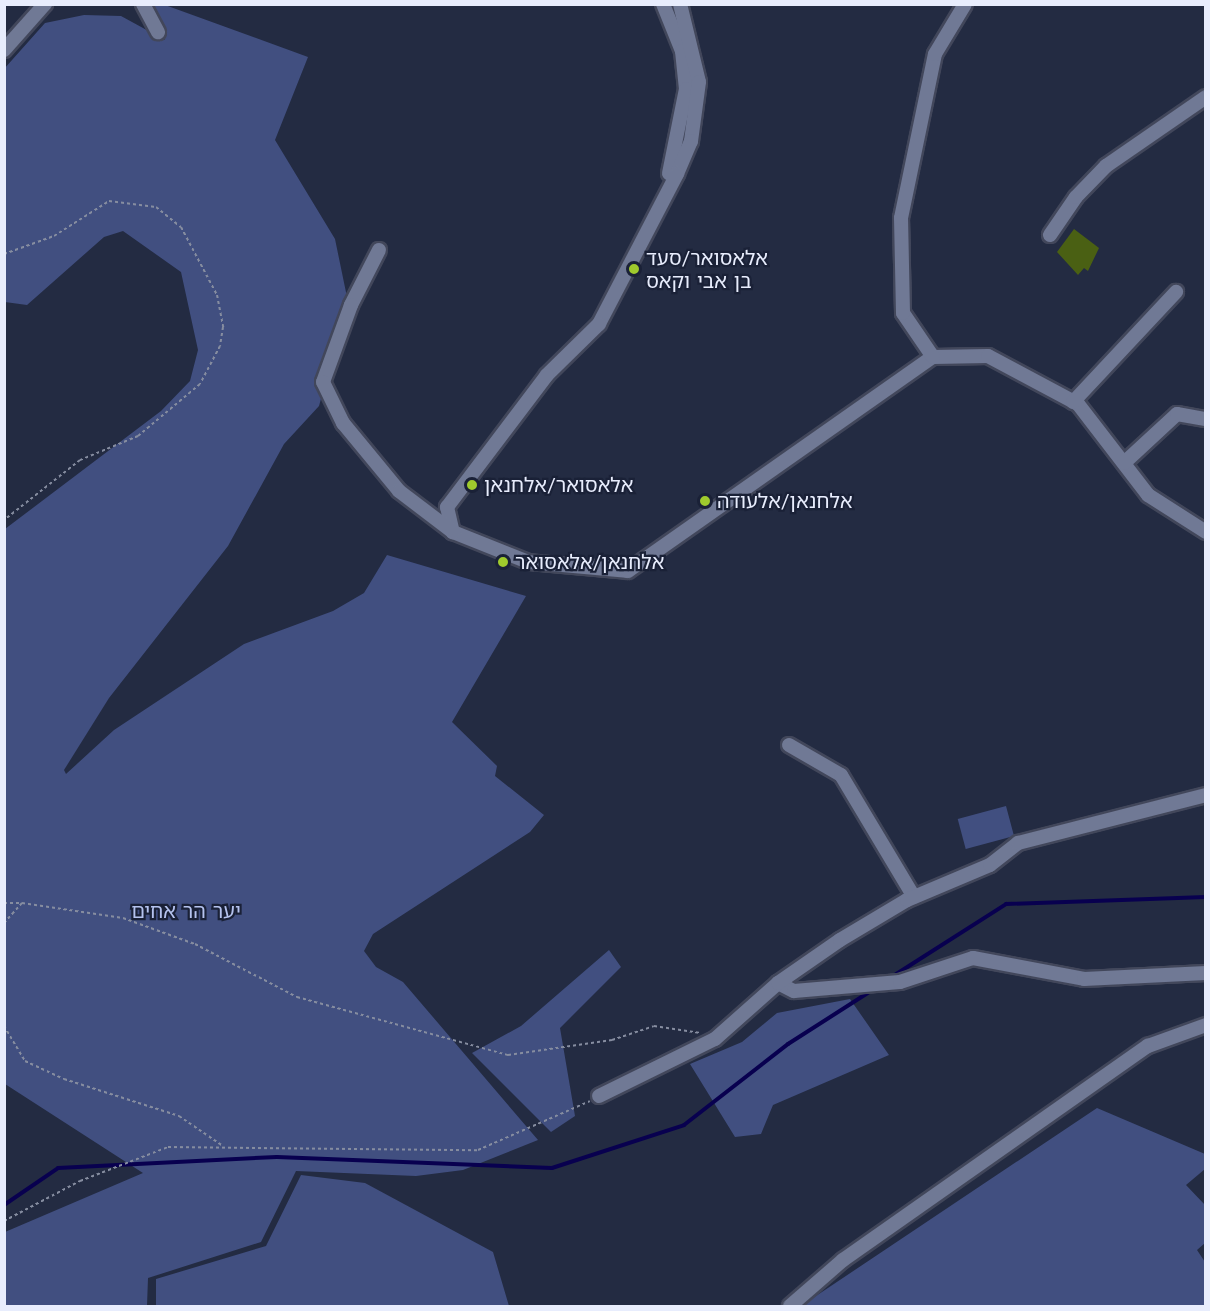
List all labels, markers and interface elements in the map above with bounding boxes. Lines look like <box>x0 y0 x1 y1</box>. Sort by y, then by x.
place label: אלאסואר/סעד בן אבי וקאס <box>646 246 768 293</box>
marker: אלאסואר/סעד בן אבי וקאס <box>627 262 641 276</box>
place label: אלאסואר/אלחנאן <box>484 473 633 497</box>
marker: אלאסואר/אלחנאן <box>465 478 479 492</box>
place label: אלחנאן/אלעודה <box>717 489 853 513</box>
marker: אלחנאן/אלעודה <box>698 494 712 508</box>
place label: אלחנאן/אלאסואר <box>515 550 664 574</box>
marker: אלחנאן/אלאסואר <box>496 555 510 569</box>
park label: יער הר אחים <box>131 899 241 923</box>

